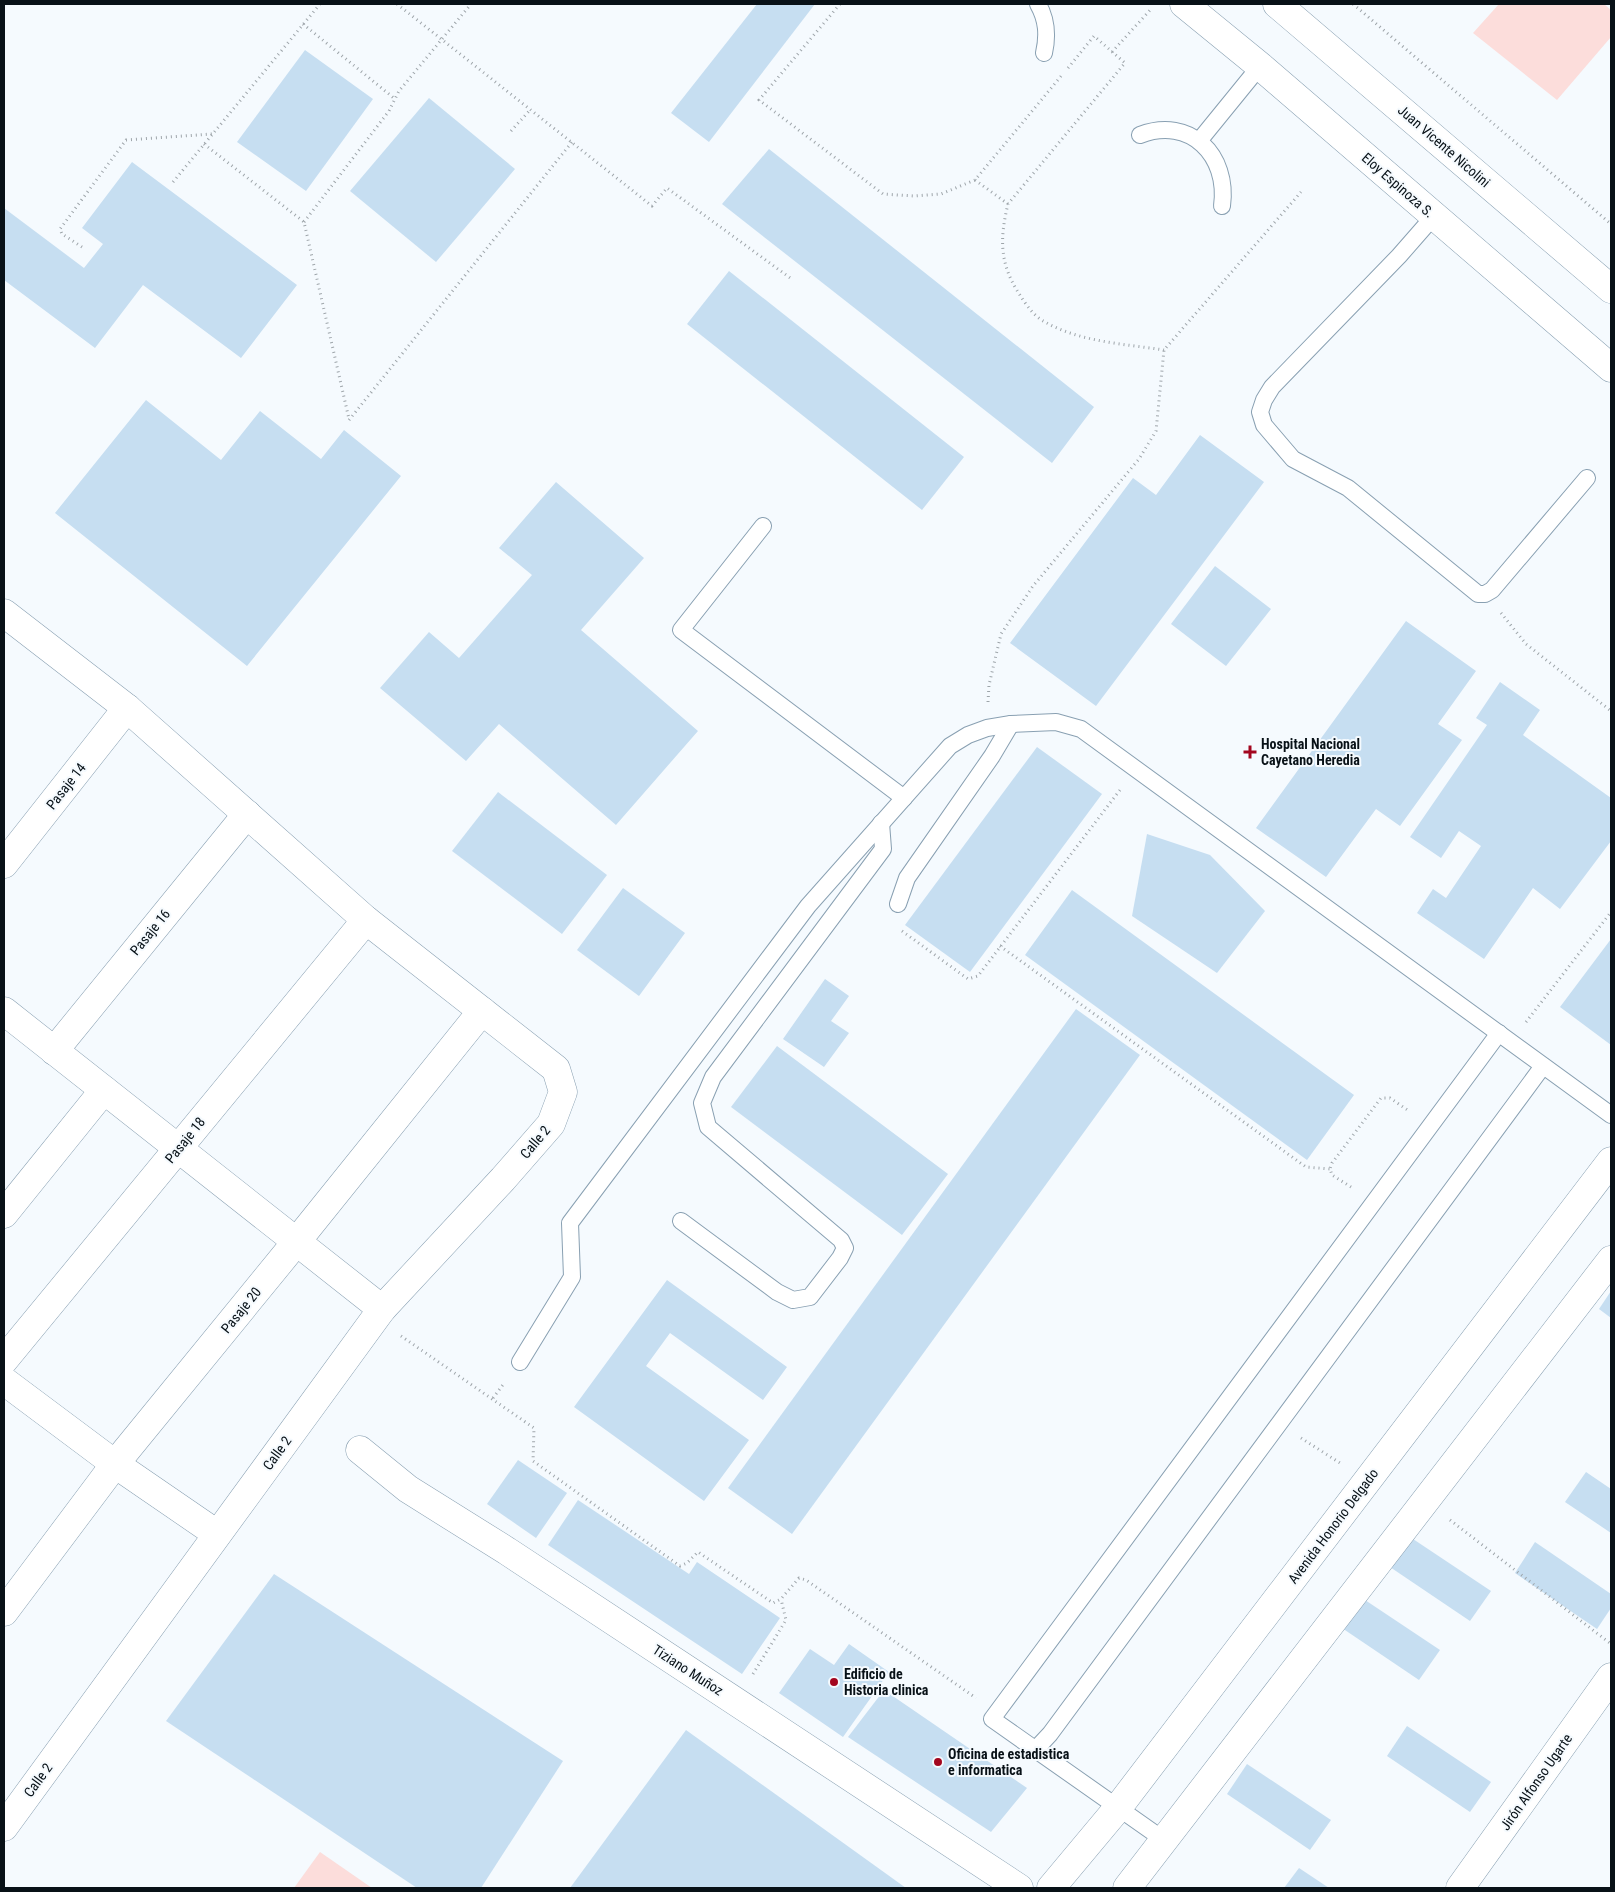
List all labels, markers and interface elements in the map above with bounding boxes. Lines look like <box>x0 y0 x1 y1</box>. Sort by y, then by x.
street label: Juan Vicente Nicolini <box>1395 102 1493 190</box>
street label: Eloy Espinoza S. <box>1359 149 1437 221</box>
place label: Hospital Nacional Cayetano Heredia <box>1261 736 1360 768</box>
marker: Hospital Nacional Cayetano Heredia <box>1243 745 1257 759</box>
street label: Pasaje 14 <box>43 760 89 812</box>
street label: Pasaje 16 <box>127 906 173 958</box>
street label: Pasaje 18 <box>162 1114 208 1166</box>
street label: Calle 2 <box>517 1122 553 1162</box>
street label: Pasaje 20 <box>218 1284 264 1336</box>
street label: Calle 2 <box>259 1433 295 1473</box>
street label: Avenida Honorio Delgado <box>1285 1465 1381 1587</box>
street label: Tiziano Muñoz <box>650 1641 726 1699</box>
place label: Edificio de Historia clinica <box>844 1666 929 1698</box>
marker: Edificio de Historia clinica <box>828 1676 840 1688</box>
street label: Jirón Alfonso Ugarte <box>1497 1730 1576 1833</box>
place label: Oficina de estadistica e informatica <box>948 1746 1070 1778</box>
marker: Oficina de estadistica e informatica <box>932 1756 944 1768</box>
street label: Calle 2 <box>20 1760 56 1800</box>

